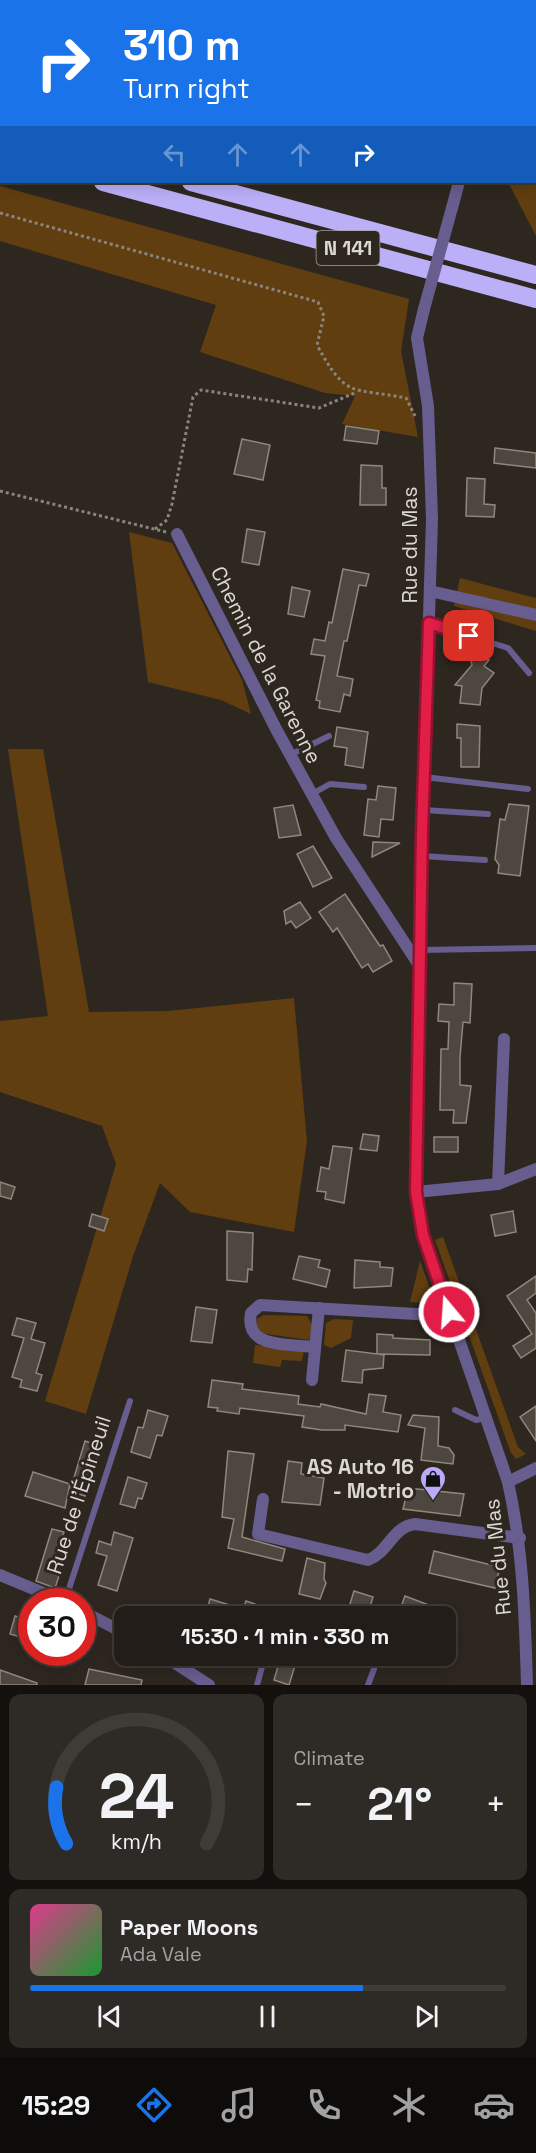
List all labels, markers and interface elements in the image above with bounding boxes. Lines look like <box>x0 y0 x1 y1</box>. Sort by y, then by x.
text: 310 m <box>123 19 241 72</box>
icon: right <box>24 24 102 102</box>
text: Turn right <box>123 71 250 106</box>
icon: left <box>158 138 191 171</box>
icon: ahead <box>221 138 254 171</box>
icon: ahead <box>284 138 317 171</box>
icon: right <box>347 138 380 171</box>
road number: N 141 <box>316 231 380 265</box>
street label: Rue du Mas <box>396 487 423 603</box>
street label: Chemin de la Garenne <box>205 561 328 768</box>
pin <box>443 610 494 661</box>
icon: arrive <box>452 619 485 652</box>
position arrow <box>417 1280 481 1344</box>
street label: Rue de l'Épineuil <box>40 1412 117 1577</box>
place label: AS Auto 16 - Motrio <box>307 1453 414 1504</box>
shop icon: AS Auto 16 - Motrio <box>418 1464 448 1502</box>
street label: Rue du Mas <box>478 1497 517 1617</box>
speed limit sign: 30 <box>18 1588 96 1666</box>
text: 15:30 · 1 min · 330 m <box>181 1622 389 1650</box>
text: Climate <box>294 1745 365 1771</box>
text: 24 <box>98 1757 174 1836</box>
text: 21° <box>367 1776 432 1833</box>
text: − <box>294 1784 314 1826</box>
text: + <box>486 1784 506 1826</box>
text: km/h <box>111 1828 162 1855</box>
text: Paper Moons <box>120 1913 258 1941</box>
text: Ada Vale <box>120 1941 202 1967</box>
icon: previous <box>93 2000 126 2033</box>
icon: pause <box>251 2000 284 2033</box>
icon: next <box>410 2000 443 2033</box>
icon: directions <box>133 2084 175 2126</box>
icon: music <box>218 2084 260 2126</box>
icon: phone <box>303 2084 345 2126</box>
icon: climate <box>388 2084 430 2126</box>
icon: car <box>473 2084 515 2126</box>
text: 15:29 <box>21 2088 90 2123</box>

